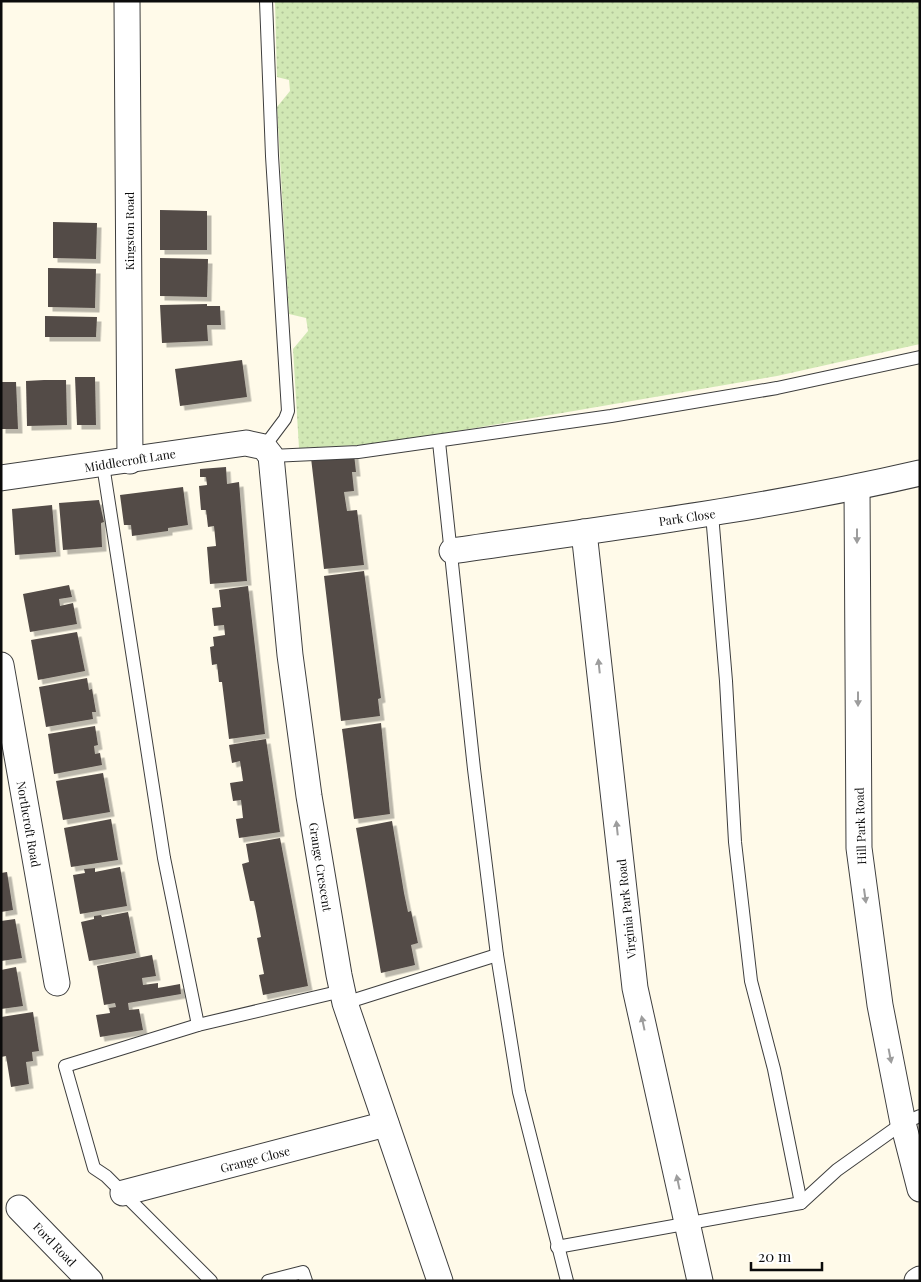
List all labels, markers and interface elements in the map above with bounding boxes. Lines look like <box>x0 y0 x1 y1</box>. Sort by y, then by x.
street label: Kingston Road <box>121 192 137 270</box>
street label: Middlecroft Lane <box>83 445 177 475</box>
street label: Park Close <box>658 505 716 529</box>
one-way arrow <box>853 528 861 544</box>
one-way arrow <box>595 658 603 674</box>
one-way arrow <box>854 691 862 707</box>
street label: Northcroft Road <box>14 780 44 868</box>
street label: Hill Park Road <box>851 787 869 865</box>
one-way arrow <box>613 819 621 835</box>
street label: Grange Crescent <box>306 821 336 914</box>
street label: Virginia Park Road <box>613 858 639 961</box>
one-way arrow <box>862 888 870 904</box>
one-way arrow <box>639 1016 647 1031</box>
one-way arrow <box>886 1049 894 1065</box>
street label: Grange Close <box>218 1142 292 1176</box>
one-way arrow <box>674 1174 682 1189</box>
street label: Ford Road <box>30 1218 80 1270</box>
scale bar <box>751 1240 822 1272</box>
text: 20 m <box>758 1246 792 1266</box>

